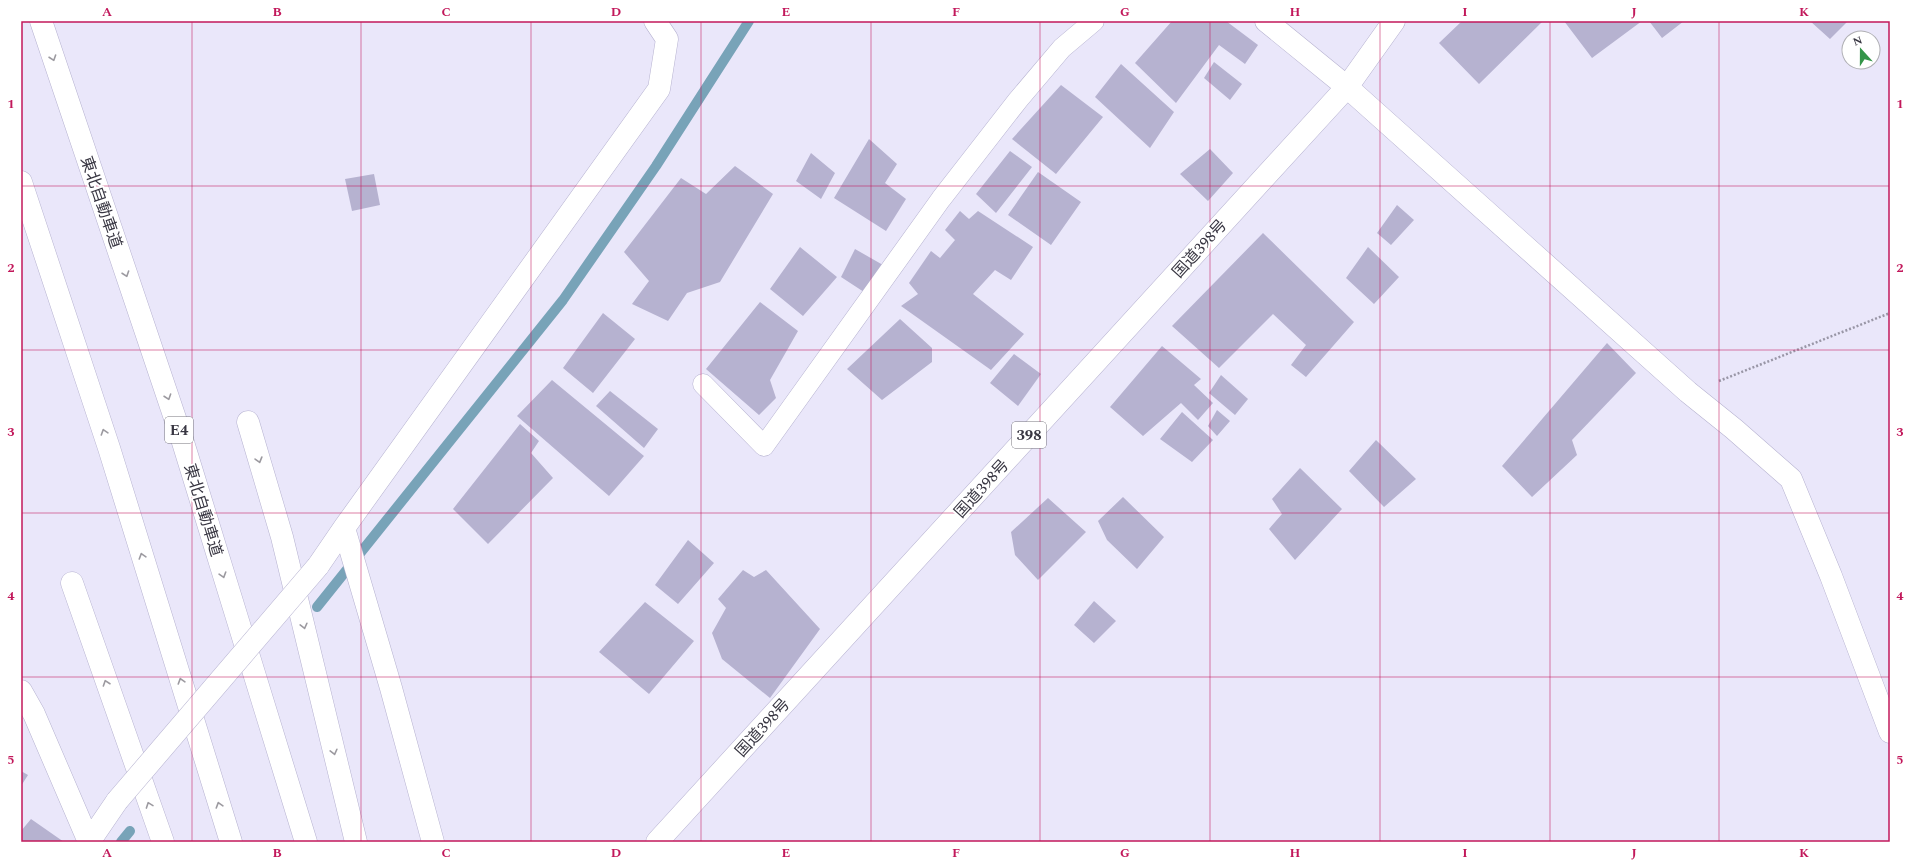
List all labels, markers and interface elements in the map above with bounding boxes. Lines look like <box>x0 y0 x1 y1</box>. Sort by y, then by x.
text: A <box>102 2 112 22</box>
text: B <box>272 2 282 22</box>
text: C <box>441 2 451 22</box>
text: D <box>611 2 621 22</box>
text: E <box>782 2 791 22</box>
text: F <box>952 2 960 22</box>
text: G <box>1120 2 1130 22</box>
text: H <box>1290 2 1301 22</box>
text: I <box>1462 2 1468 22</box>
text: J <box>1631 2 1637 22</box>
text: K <box>1799 2 1809 22</box>
north arrow <box>1841 30 1881 70</box>
text: N <box>1850 32 1865 51</box>
one-way arrow <box>49 54 57 61</box>
text: 1 <box>7 94 15 114</box>
text: 1 <box>1896 94 1904 114</box>
street label: 東北自動車道 <box>74 153 128 252</box>
street label: 国道398号 <box>1167 214 1233 283</box>
text: 2 <box>7 258 15 278</box>
text: 2 <box>1896 258 1904 278</box>
one-way arrow <box>122 270 130 277</box>
one-way arrow <box>163 394 172 401</box>
road number: E4 <box>165 417 193 443</box>
text: 3 <box>7 422 15 442</box>
road number: 398 <box>1012 422 1046 448</box>
text: 3 <box>1896 422 1904 442</box>
one-way arrow <box>100 429 108 436</box>
street label: 国道398号 <box>949 454 1015 523</box>
one-way arrow <box>254 456 263 463</box>
street label: 東北自動車道 <box>178 461 229 560</box>
one-way arrow <box>139 553 147 560</box>
one-way arrow <box>218 571 227 578</box>
text: 4 <box>7 586 15 606</box>
text: 4 <box>1896 586 1904 606</box>
one-way arrow <box>299 623 307 629</box>
one-way arrow <box>177 677 186 684</box>
one-way arrow <box>102 679 111 686</box>
street label: 国道398号 <box>730 693 796 762</box>
one-way arrow <box>330 749 338 755</box>
text: 5 <box>7 750 15 770</box>
text: 5 <box>1896 750 1904 770</box>
one-way arrow <box>216 801 224 808</box>
one-way arrow <box>146 802 154 809</box>
text: A <box>102 843 112 863</box>
text: B <box>272 843 282 863</box>
text: C <box>441 843 451 863</box>
text: D <box>611 843 621 863</box>
text: E <box>782 843 791 863</box>
text: F <box>952 843 960 863</box>
text: G <box>1120 843 1130 863</box>
text: H <box>1290 843 1301 863</box>
text: I <box>1462 843 1468 863</box>
text: J <box>1631 843 1637 863</box>
text: K <box>1799 843 1809 863</box>

